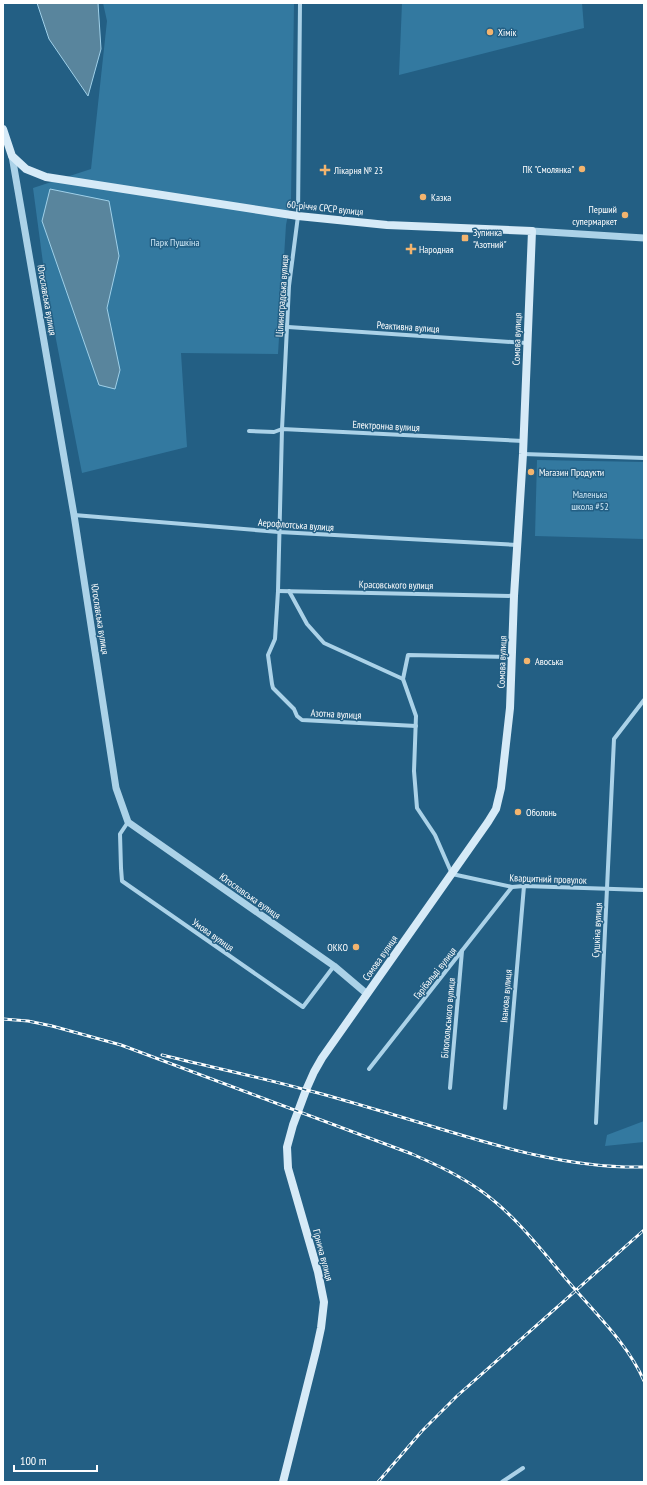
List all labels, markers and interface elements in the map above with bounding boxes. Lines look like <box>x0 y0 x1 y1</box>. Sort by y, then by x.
place label: Хiмік <box>498 26 517 39</box>
marker: Хiмік <box>485 27 495 37</box>
place label: ПК "Смолянка" <box>523 163 574 176</box>
marker: Лікарня № 23 <box>319 164 331 176</box>
place label: Лікарня № 23 <box>333 164 383 177</box>
marker: ПК "Смолянка" <box>577 164 587 174</box>
place label: Казка <box>431 191 451 204</box>
marker: Казка <box>418 192 428 202</box>
street label: 60-річчя СРСР вулиця <box>286 198 364 218</box>
place label: Перший супермаркет <box>572 203 618 228</box>
marker: Перший супермаркет <box>620 210 630 220</box>
place label: Зупинка "Азотний" <box>473 226 507 251</box>
marker: Зупинка "Азотний" <box>460 233 470 243</box>
park label: Парк Пушкіна <box>151 236 199 249</box>
place label: Народная <box>419 243 454 256</box>
marker: Народная <box>406 244 416 254</box>
street label: Цілиноградська вулиця <box>273 254 291 337</box>
street label: Югославська вулиця <box>34 264 60 337</box>
street label: Сомова вулиця <box>510 312 524 366</box>
street label: Реактивна вулиця <box>376 318 440 336</box>
street label: Електронна вулиця <box>352 418 420 434</box>
place label: Магазин Продукти <box>539 466 604 479</box>
marker: Магазин Продукти <box>526 467 536 477</box>
park label: Маленька школа #52 <box>571 488 609 513</box>
street label: Аерофлотська вулиця <box>258 516 334 534</box>
street label: Красовського вулиця <box>359 578 433 592</box>
street label: Югославська вулиця <box>88 583 112 656</box>
street label: Сомова вулиця <box>495 635 509 689</box>
place label: Авоська <box>535 655 563 668</box>
marker: Авоська <box>522 656 532 666</box>
street label: Азотна вулиця <box>310 706 362 722</box>
place label: Оболонь <box>526 806 557 819</box>
marker: Оболонь <box>513 807 523 817</box>
street label: Югославська вулиця <box>217 870 283 922</box>
street label: Кварцитний провулок <box>509 871 587 887</box>
street label: Сушкіна вулиця <box>589 902 605 958</box>
street label: Умова вулиця <box>190 916 237 954</box>
street label: Сомова вулиця <box>360 933 401 983</box>
place label: ОККО <box>327 941 349 954</box>
marker: ОККО <box>351 942 361 952</box>
street label: Гарібальді вулиця <box>411 944 459 1002</box>
street label: Іванова вулиця <box>497 969 515 1023</box>
street label: Білопольського вулиця <box>438 977 458 1059</box>
street label: Гірнича вулиця <box>310 1228 336 1282</box>
scale bar <box>14 1447 97 1473</box>
text: 100 m <box>20 1453 47 1468</box>

